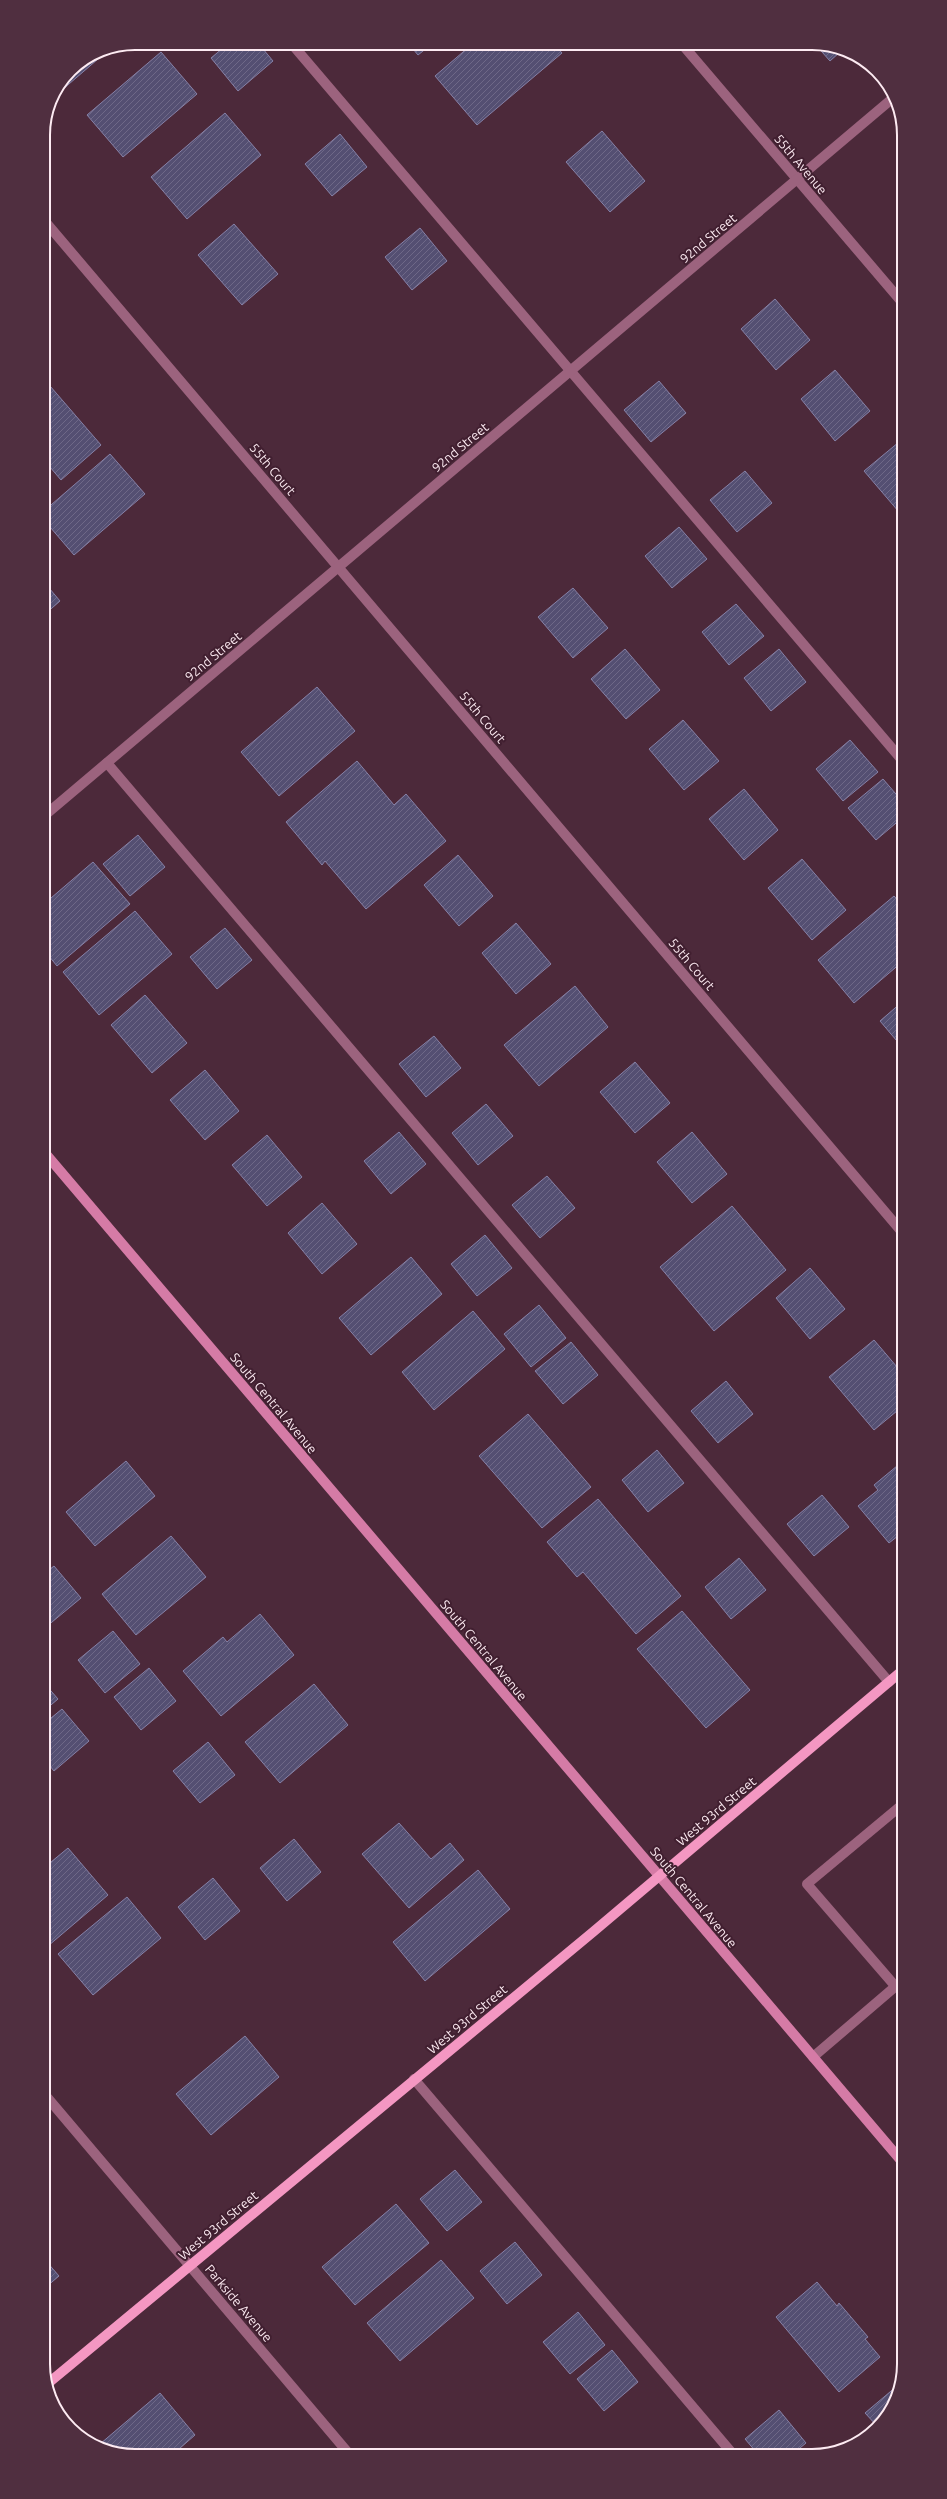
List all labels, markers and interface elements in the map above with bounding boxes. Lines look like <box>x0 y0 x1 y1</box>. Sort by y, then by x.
street label: 55th Avenue <box>772 131 830 197</box>
street label: 92nd Street <box>677 210 739 266</box>
street label: 92nd Street <box>429 419 491 475</box>
street label: 55th Court <box>247 440 299 498</box>
street label: 92nd Street <box>182 628 244 684</box>
street label: 55th Court <box>457 688 509 746</box>
street label: 55th Court <box>666 935 718 993</box>
street label: South Central Avenue <box>228 1350 320 1456</box>
street label: South Central Avenue <box>438 1597 530 1703</box>
street label: West 93rd Street <box>674 1774 758 1848</box>
street label: South Central Avenue <box>648 1844 740 1950</box>
street label: West 93rd Street <box>425 1982 509 2056</box>
street label: West 93rd Street <box>176 2188 260 2262</box>
street label: Parkside Avenue <box>203 2262 275 2344</box>

